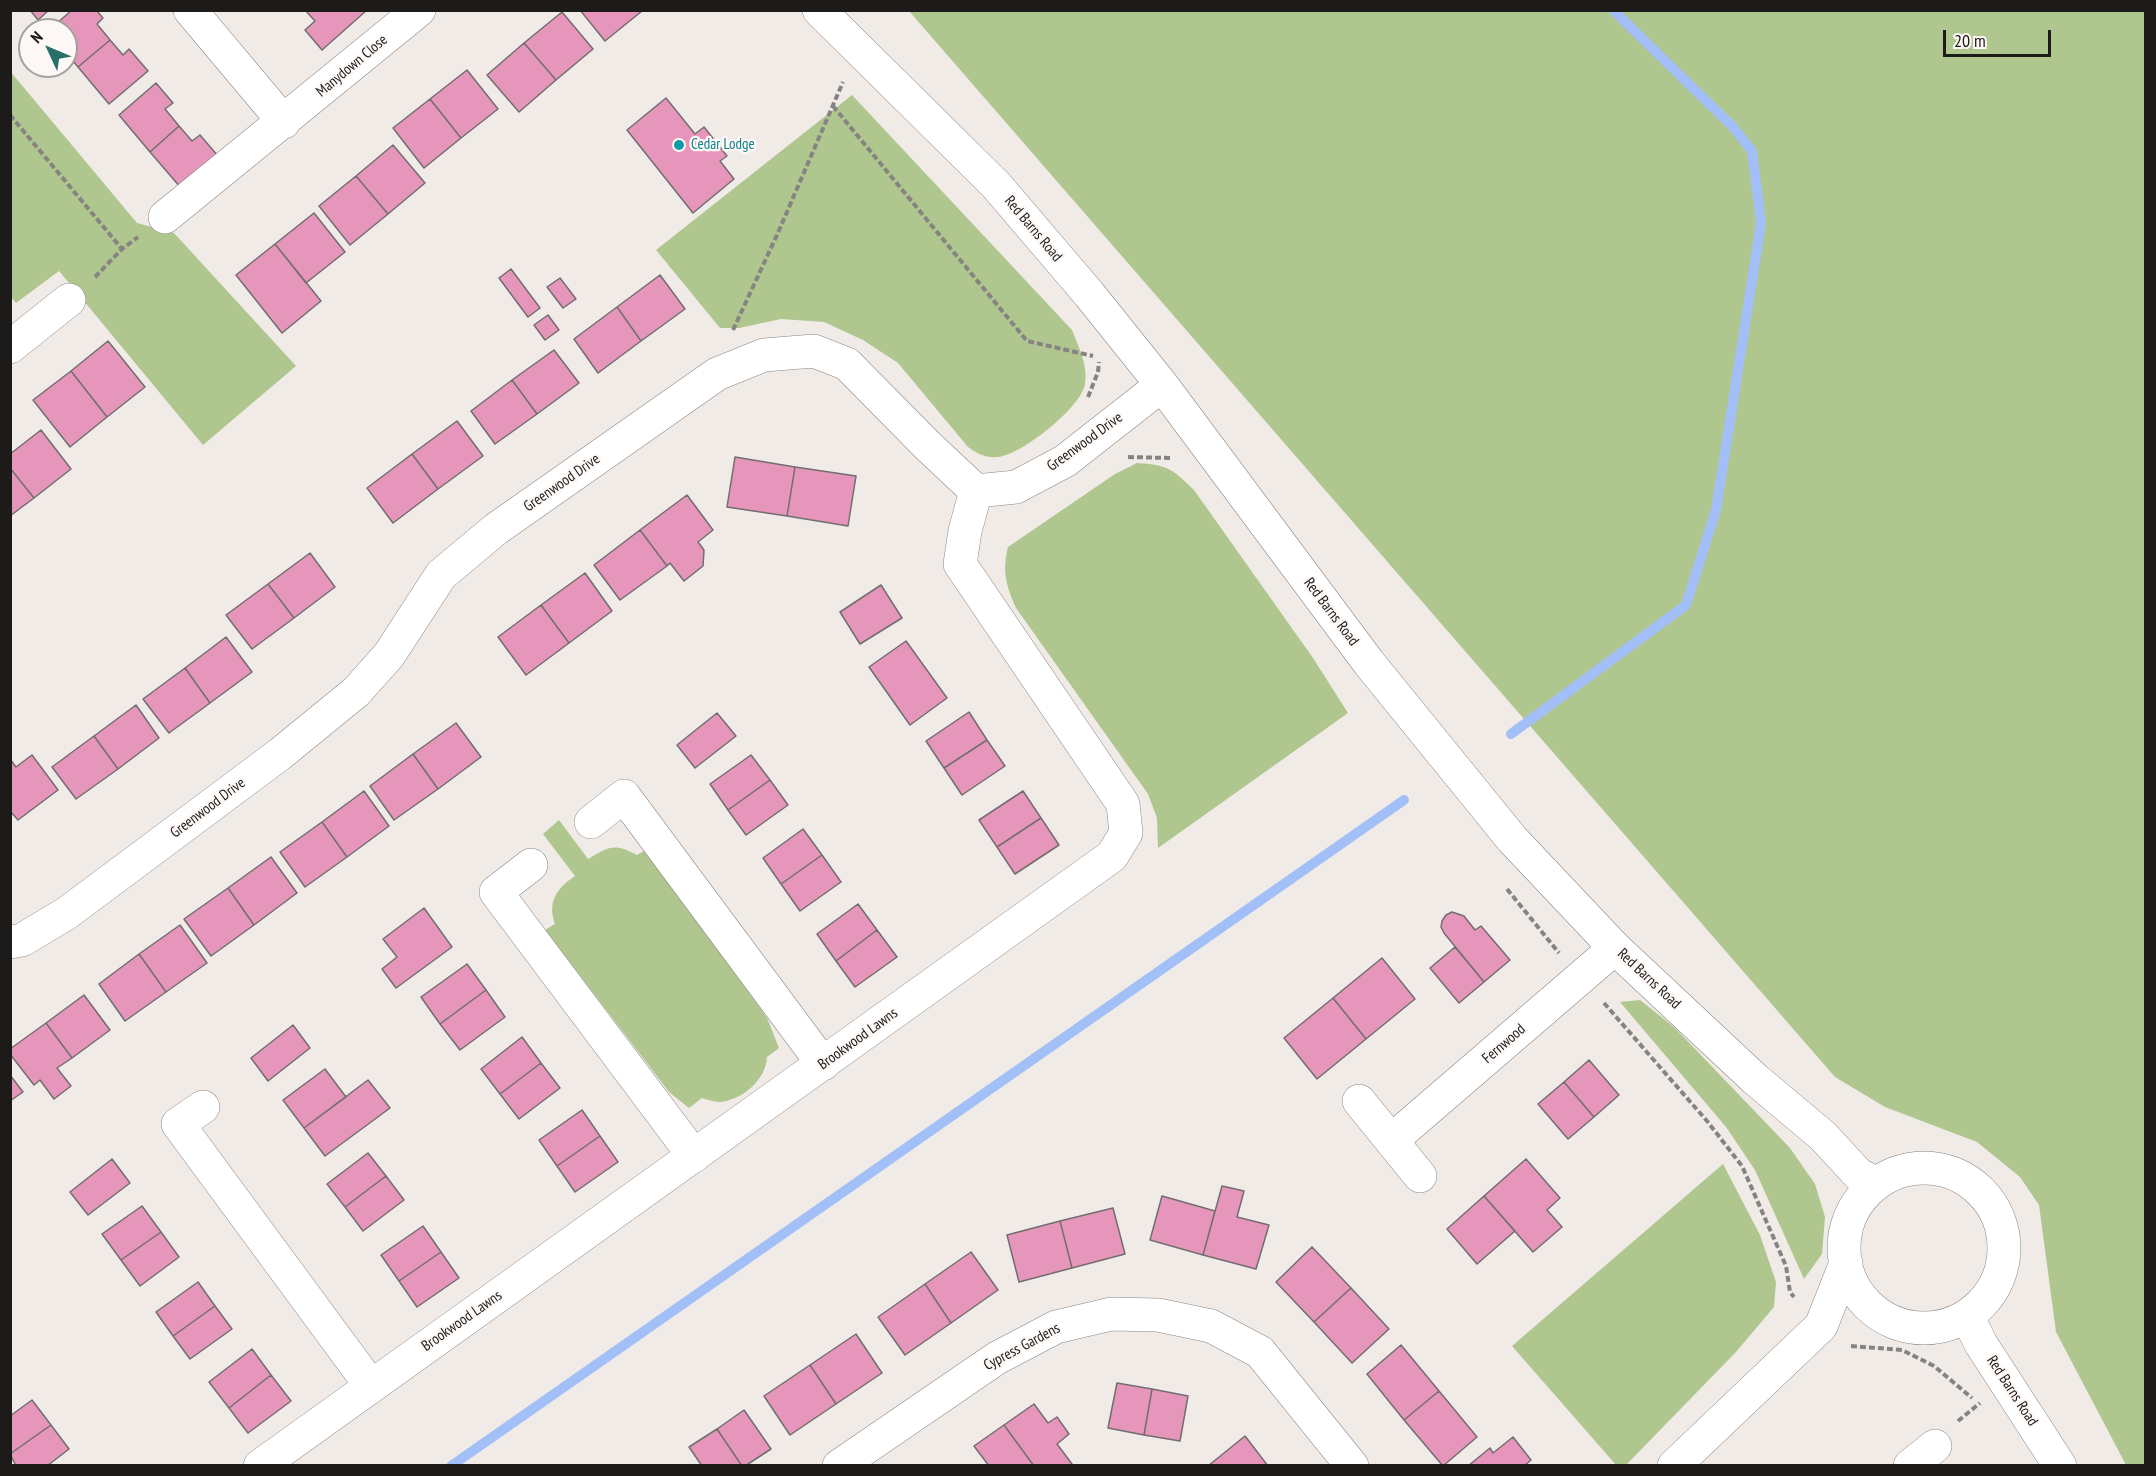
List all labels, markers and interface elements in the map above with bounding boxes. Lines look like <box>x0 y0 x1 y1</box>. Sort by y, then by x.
north arrow <box>18 18 78 78</box>
scale bar <box>1946 18 2054 56</box>
text: N <box>26 27 47 47</box>
text: 20 m <box>1954 29 1986 52</box>
street label: Manydown Close <box>313 31 391 101</box>
place label: Cedar Lodge <box>691 136 755 154</box>
marker: Cedar Lodge <box>672 138 686 152</box>
street label: Red Barns Road <box>1000 193 1066 265</box>
street label: Greenwood Drive <box>1044 409 1126 475</box>
street label: Greenwood Drive <box>520 450 604 516</box>
street label: Red Barns Road <box>1300 575 1362 649</box>
street label: Greenwood Drive <box>167 774 249 842</box>
street label: Red Barns Road <box>1614 945 1684 1013</box>
street label: Brookwood Lawns <box>815 1004 901 1074</box>
street label: Fernwood <box>1479 1020 1529 1068</box>
street label: Brookwood Lawns <box>418 1287 506 1355</box>
street label: Cypress Gardens <box>981 1319 1063 1375</box>
street label: Red Barns Road <box>1983 1353 2041 1429</box>

